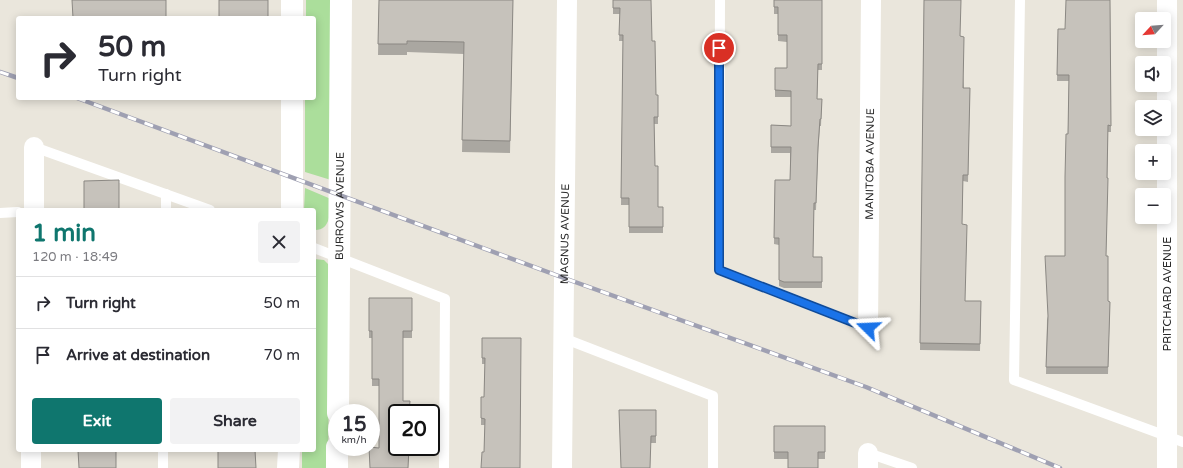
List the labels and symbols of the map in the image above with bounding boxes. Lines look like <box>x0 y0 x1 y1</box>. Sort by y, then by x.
north arrow <box>1135 12 1171 48</box>
pin <box>702 31 736 65</box>
street label: MANITOBA AVENUE <box>863 108 877 220</box>
street label: BURROWS AVENUE <box>333 152 347 260</box>
street label: MAGNUS AVENUE <box>558 184 572 284</box>
street label: PRITCHARD AVENUE <box>1161 237 1174 351</box>
position arrow <box>847 307 889 349</box>
speed limit sign: 20 <box>388 404 440 456</box>

